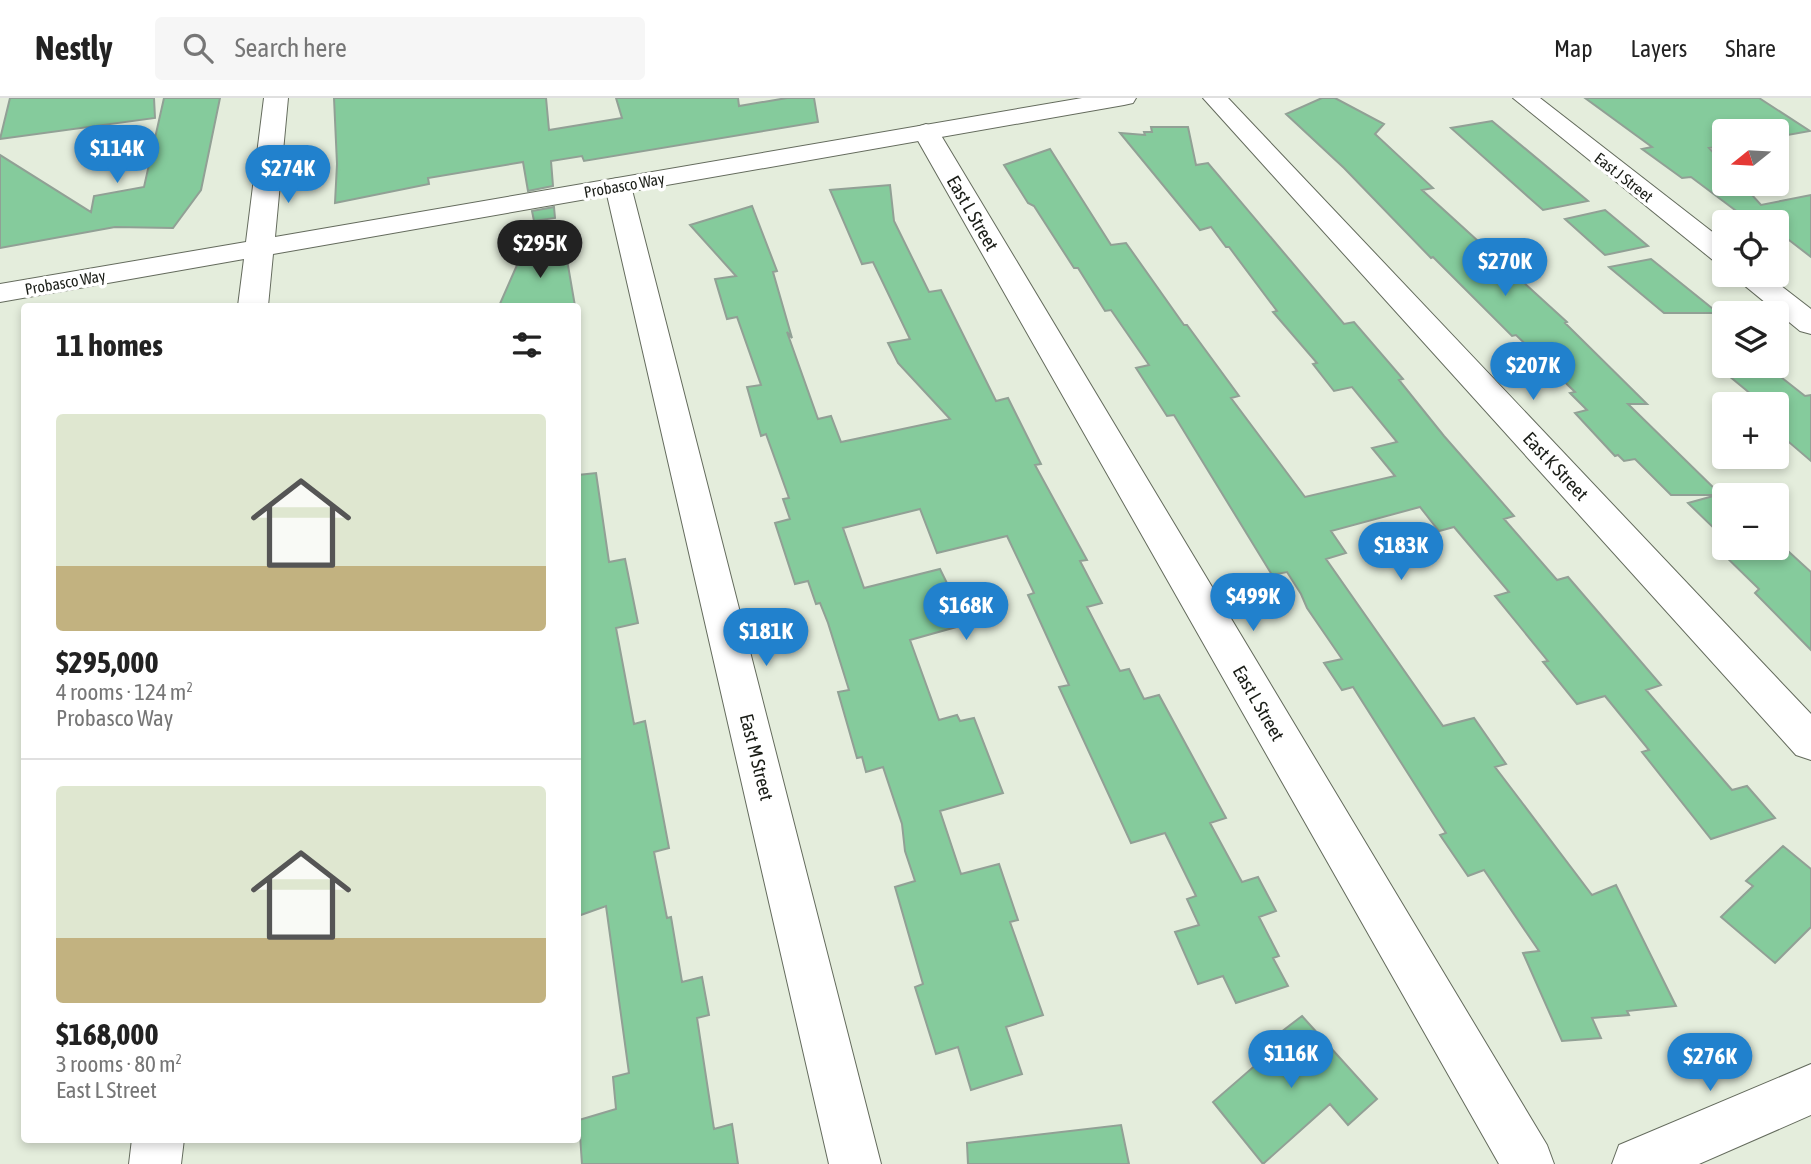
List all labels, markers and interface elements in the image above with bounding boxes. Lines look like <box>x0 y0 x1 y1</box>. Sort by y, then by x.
search box <box>155 17 645 80</box>
text: Nestly <box>35 29 113 67</box>
icon: search <box>179 29 217 67</box>
text: Search here <box>235 33 347 63</box>
text: Map <box>1554 35 1593 62</box>
text: Layers <box>1631 35 1687 62</box>
text: Share <box>1725 35 1776 62</box>
north arrow <box>1712 119 1788 196</box>
map controls <box>1712 119 1789 560</box>
pin: $114K <box>68 126 166 185</box>
text: $114K <box>90 135 144 161</box>
pin: $274K <box>239 146 337 205</box>
street label: East J Street <box>1591 149 1657 206</box>
text: $274K <box>261 155 315 181</box>
street label: Probasco Way <box>582 169 666 202</box>
street label: East L Street <box>943 171 1003 255</box>
button: locate <box>1712 210 1789 287</box>
pin: $295K <box>491 220 589 280</box>
text: $295K <box>513 230 567 256</box>
pin: $270K <box>1456 238 1554 298</box>
text: $270K <box>1478 248 1532 274</box>
street label: Probasco Way <box>23 266 107 299</box>
button: layers <box>1712 301 1789 378</box>
icon: filters <box>508 326 546 364</box>
text: 11 homes <box>56 328 163 362</box>
pin: $207K <box>1484 342 1582 402</box>
text: $207K <box>1506 352 1560 378</box>
button: + <box>1712 392 1789 469</box>
street label: East K Street <box>1519 427 1593 505</box>
icon: home <box>238 460 364 586</box>
button: − <box>1712 483 1789 560</box>
pin: $183K <box>1352 522 1450 582</box>
text: $183K <box>1374 532 1428 558</box>
pin: $499K <box>1204 574 1302 633</box>
pin: $168K <box>917 582 1015 642</box>
text: $499K <box>1226 583 1280 609</box>
text: $168K <box>939 592 993 618</box>
pin: $181K <box>717 608 815 668</box>
text: $181K <box>739 618 793 644</box>
text: $295,000 <box>56 645 159 679</box>
street label: East L Street <box>1229 661 1289 745</box>
text: 4 rooms · 124 m² <box>56 679 193 705</box>
text: Probasco Way <box>56 705 173 731</box>
street label: East M Street <box>736 711 778 803</box>
icon: home <box>238 832 364 958</box>
text: $168,000 <box>56 1017 159 1051</box>
pin: $116K <box>1242 1030 1340 1090</box>
pin: $276K <box>1661 1034 1759 1093</box>
text: $116K <box>1264 1040 1318 1066</box>
text: $276K <box>1683 1043 1737 1069</box>
text: 3 rooms · 80 m² <box>56 1051 182 1077</box>
text: East L Street <box>56 1077 157 1103</box>

